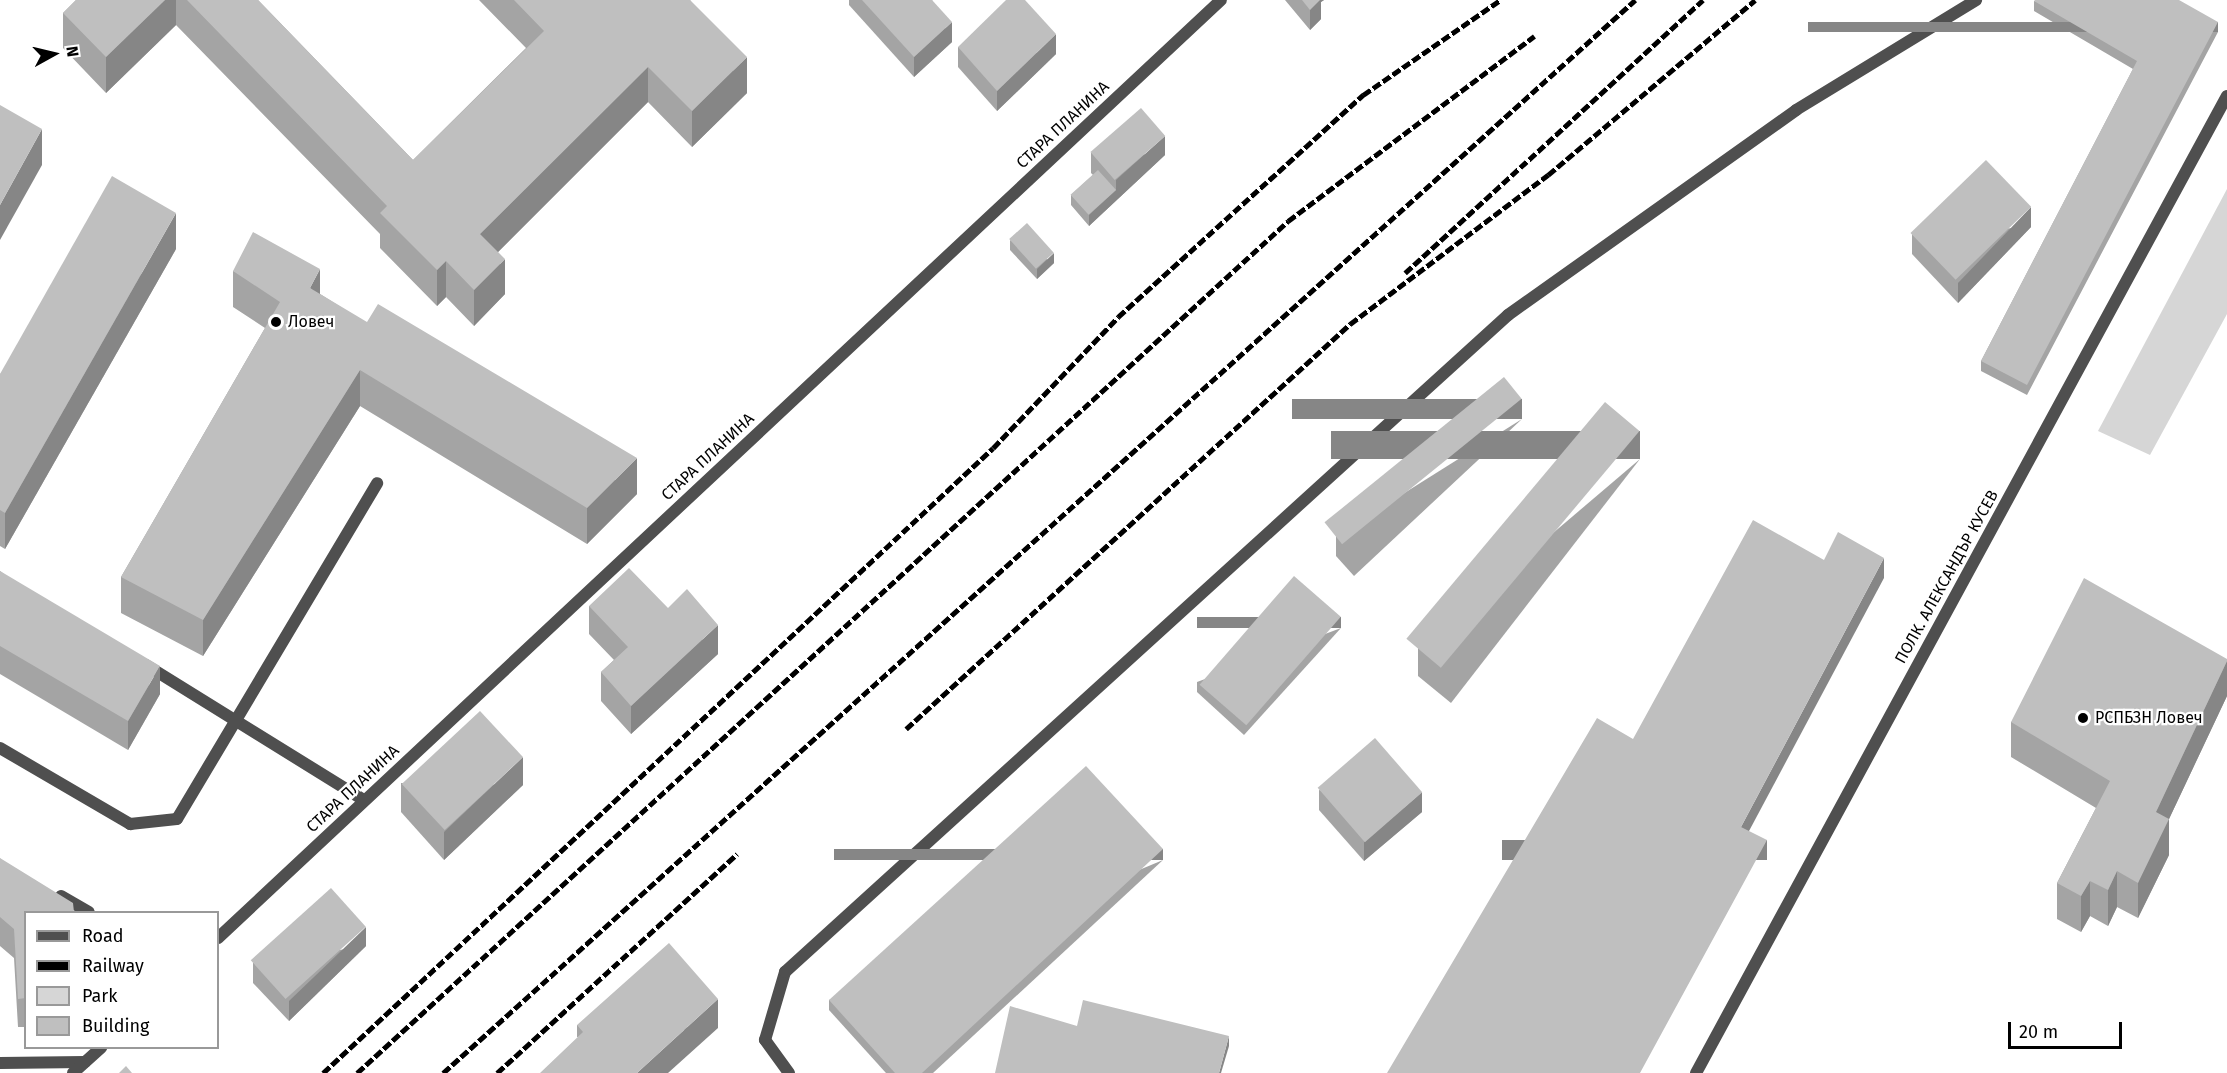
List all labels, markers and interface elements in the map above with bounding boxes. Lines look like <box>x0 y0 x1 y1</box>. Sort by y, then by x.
north arrow <box>24 24 84 84</box>
text: N <box>62 45 82 58</box>
street label: СТАРА ПЛАНИНА <box>1013 77 1113 173</box>
place label: Ловеч <box>288 312 334 332</box>
marker: Ловеч <box>269 315 283 329</box>
street label: СТАРА ПЛАНИНА <box>658 409 758 505</box>
street label: ПОЛК. АЛЕКСАНДЪР КУСЕВ <box>1891 487 2003 667</box>
place label: РСПБЗН Ловеч <box>2095 708 2203 728</box>
marker: РСПБЗН Ловеч <box>2076 711 2090 725</box>
street label: СТАРА ПЛАНИНА <box>303 741 403 837</box>
legend <box>24 911 219 1049</box>
text: Road <box>82 925 124 947</box>
text: Railway <box>82 955 144 977</box>
text: Park <box>82 985 117 1007</box>
scale bar <box>2011 1010 2125 1048</box>
text: Building <box>82 1015 149 1037</box>
text: 20 m <box>2019 1021 2058 1043</box>

